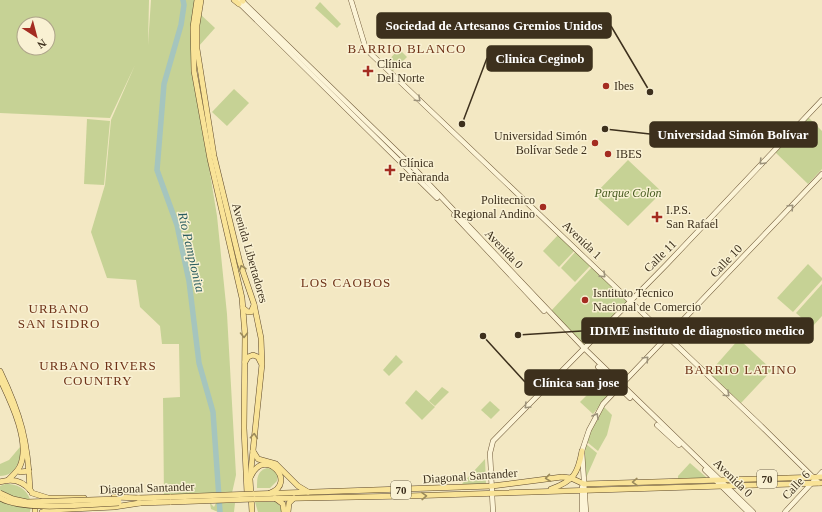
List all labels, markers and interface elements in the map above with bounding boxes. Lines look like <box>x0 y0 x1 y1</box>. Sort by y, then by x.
callout: Sociedad de Artesanos Gremios Unidos <box>377 13 611 38</box>
north arrow <box>16 16 56 56</box>
text: Sociedad de Artesanos Gremios Unidos <box>385 18 603 33</box>
text: N <box>35 37 49 51</box>
district label: BARRIO BLANCO <box>348 41 466 56</box>
callout: Clinica Ceginob <box>487 46 592 71</box>
text: Clinica Ceginob <box>495 51 585 66</box>
place label: Clínica Del Norte <box>377 57 425 85</box>
marker: Clínica Del Norte <box>362 65 374 77</box>
place label: Ibes <box>614 79 634 93</box>
marker: Ibes <box>601 81 611 91</box>
one-way arrow <box>413 94 421 101</box>
callout: Universidad Simón Bolívar <box>650 122 817 147</box>
text: Universidad Simón Bolívar <box>658 127 809 142</box>
place label: Universidad Simón Bolívar Sede 2 <box>494 129 587 157</box>
marker: Universidad Simón Bolívar Sede 2 <box>590 138 600 148</box>
place label: IBES <box>616 147 642 161</box>
marker: IBES <box>603 149 613 159</box>
place label: Clínica Peñaranda <box>399 156 450 184</box>
one-way arrow <box>760 157 767 165</box>
marker: Clínica Peñaranda <box>384 164 396 176</box>
park label: Parque Colon <box>593 186 662 200</box>
place label: Politecnico Regional Andino <box>453 193 535 221</box>
street label: Avenida Libertadores <box>229 201 271 305</box>
marker: Politecnico Regional Andino <box>538 202 548 212</box>
place label: I.P.S. San Rafael <box>666 203 719 231</box>
one-way arrow <box>786 204 794 212</box>
water label: Río Pamplonita <box>175 210 208 294</box>
marker: I.P.S. San Rafael <box>651 211 663 223</box>
street label: Avenida 1 <box>560 218 604 262</box>
street label: Avenida 0 <box>482 227 526 271</box>
street label: Calle 11 <box>641 237 679 275</box>
street label: Calle 10 <box>707 242 745 280</box>
one-way arrow <box>238 264 247 271</box>
one-way arrow <box>598 270 606 277</box>
district label: LOS CAOBOS <box>301 275 391 290</box>
place label: Isntituto Tecnico Nacional de Comercio <box>593 286 701 314</box>
marker: Isntituto Tecnico Nacional de Comercio <box>580 295 590 305</box>
district label: URBANO SAN ISIDRO <box>18 301 100 331</box>
callout: IDIME instituto de diagnostico medico <box>582 318 813 343</box>
text: IDIME instituto de diagnostico medico <box>589 323 805 338</box>
one-way arrow <box>240 332 249 338</box>
one-way arrow <box>641 356 648 364</box>
district label: URBANO RIVERS COUNTRY <box>39 358 157 388</box>
district label: BARRIO LATINO <box>685 362 797 377</box>
callout: Clínica san jose <box>525 370 627 395</box>
text: Clínica san jose <box>533 375 620 390</box>
one-way arrow <box>722 389 730 396</box>
one-way arrow <box>524 401 532 409</box>
one-way arrow <box>591 413 598 420</box>
one-way arrow <box>249 433 258 439</box>
street label: Avenida 0 <box>711 456 755 500</box>
street label: Diagonal Santander <box>422 466 518 486</box>
street label: Calle 6 <box>779 468 813 502</box>
road number: 70 <box>757 470 777 488</box>
one-way arrow <box>545 473 551 482</box>
one-way arrow <box>632 478 638 487</box>
street label: Diagonal Santander <box>99 479 195 497</box>
road number: 70 <box>391 481 411 499</box>
one-way arrow <box>421 491 427 500</box>

